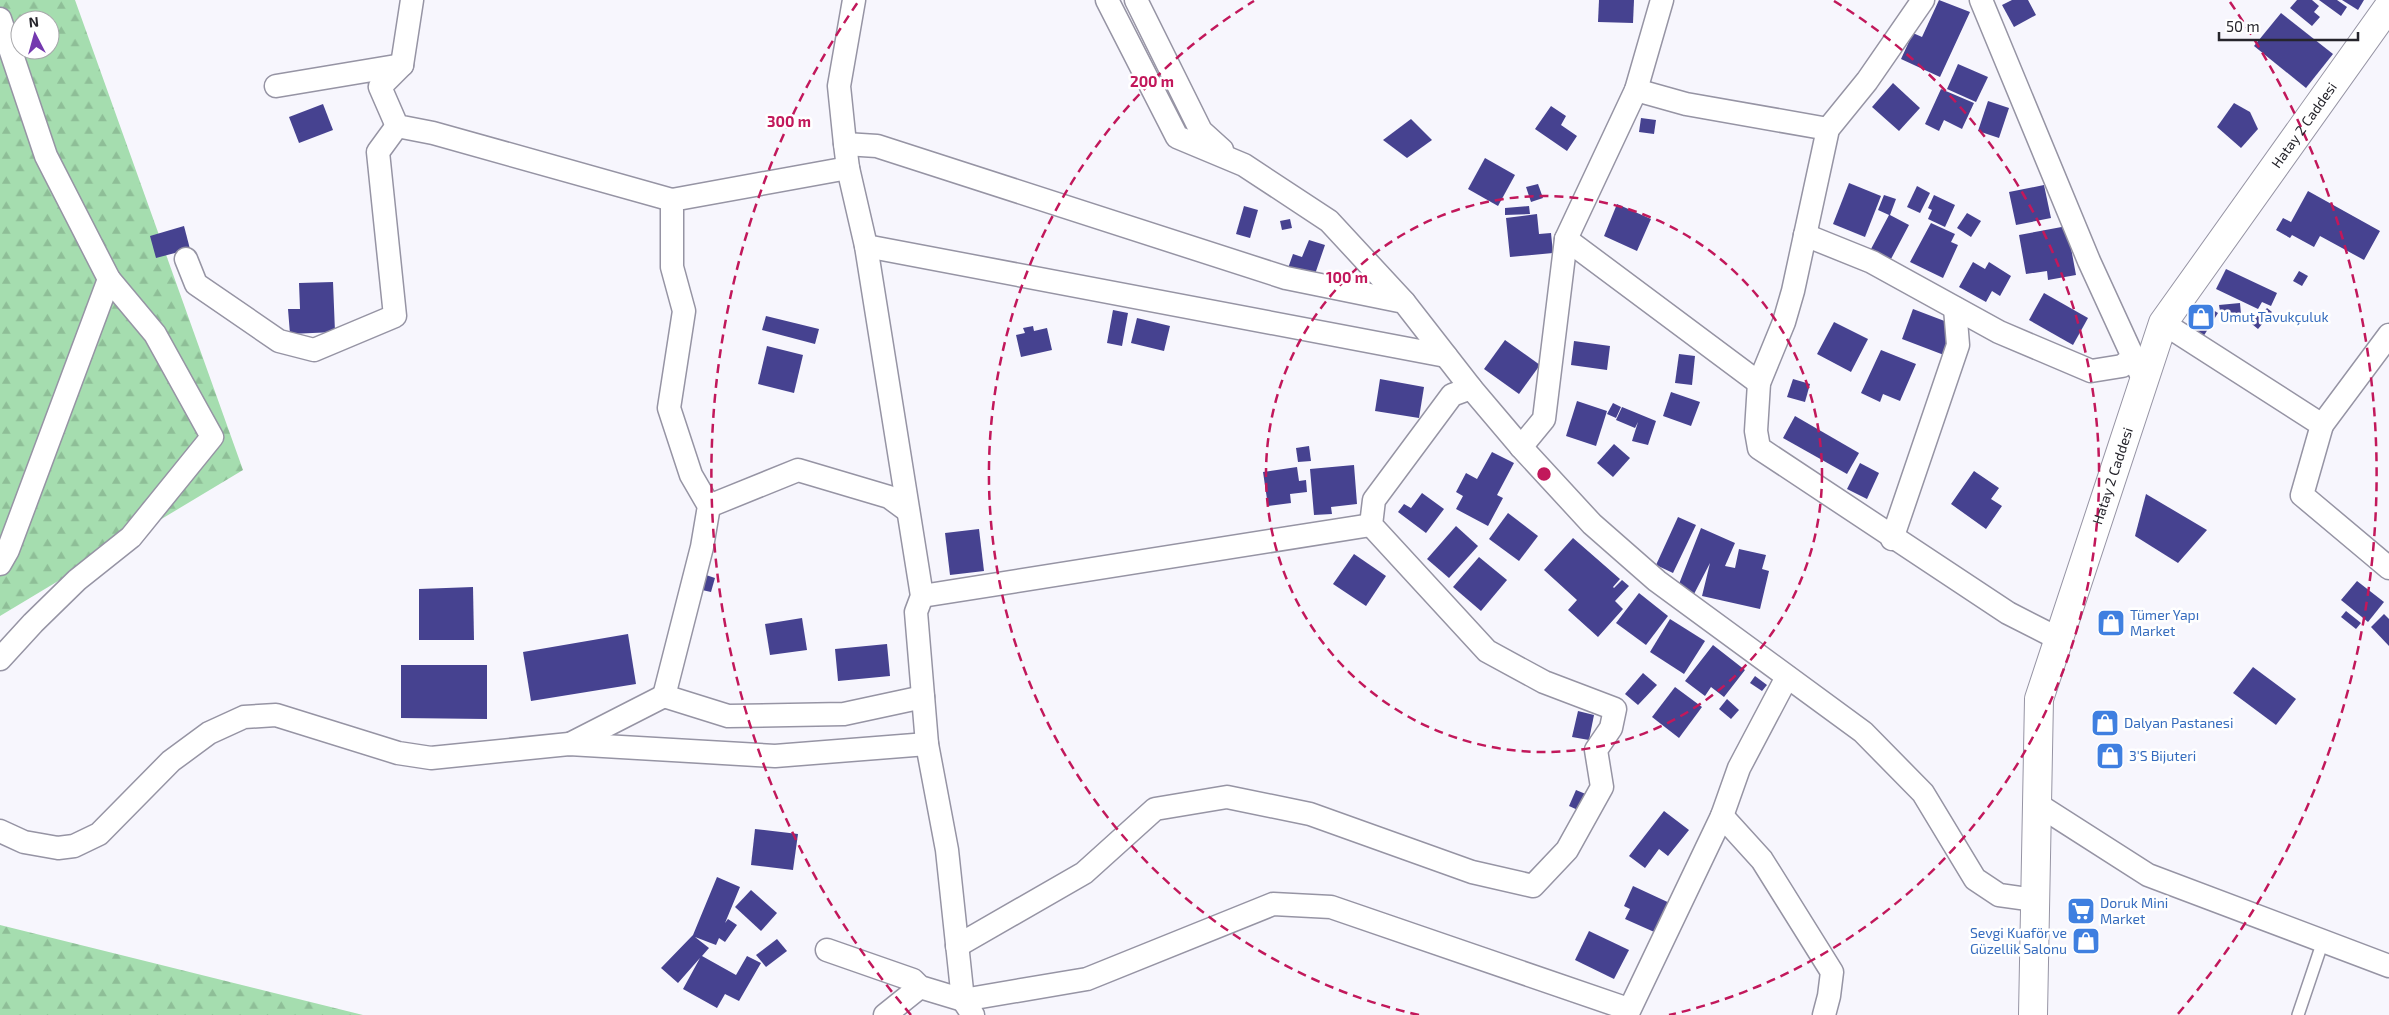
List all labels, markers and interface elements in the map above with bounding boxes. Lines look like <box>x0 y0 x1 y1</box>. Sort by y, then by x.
north arrow <box>10 10 60 60</box>
scale bar <box>2219 10 2358 42</box>
text: N <box>28 13 40 31</box>
text: 50 m <box>2226 17 2260 35</box>
text: 200 m <box>1130 72 1174 90</box>
street label: Hatay 2 Caddesi <box>2267 79 2340 171</box>
text: 300 m <box>767 112 811 130</box>
text: 100 m <box>1326 268 1368 286</box>
shop icon: Umut Tavukçuluk <box>2186 302 2216 332</box>
place label: Umut Tavukçuluk <box>2220 308 2329 326</box>
street label: Hatay 2 Caddesi <box>2088 425 2136 526</box>
centre of rings <box>1535 465 1553 483</box>
place label: Tümer Yapı Market <box>2130 606 2199 639</box>
shop icon: Tümer Yapı Market <box>2096 608 2126 638</box>
shop icon: Dalyan Pastanesi <box>2090 708 2120 738</box>
place label: Dalyan Pastanesi <box>2124 714 2233 731</box>
shop icon: 3'S Bijuteri <box>2095 741 2125 771</box>
place label: 3'S Bijuteri <box>2129 747 2196 764</box>
place label: Doruk Mini Market <box>2100 894 2168 927</box>
supermarket icon: Doruk Mini Market <box>2066 896 2096 926</box>
place label: Sevgi Kuaför ve Güzellik Salonu <box>1970 924 2067 957</box>
shop icon: Sevgi Kuaför ve Güzellik Salonu <box>2071 926 2101 956</box>

